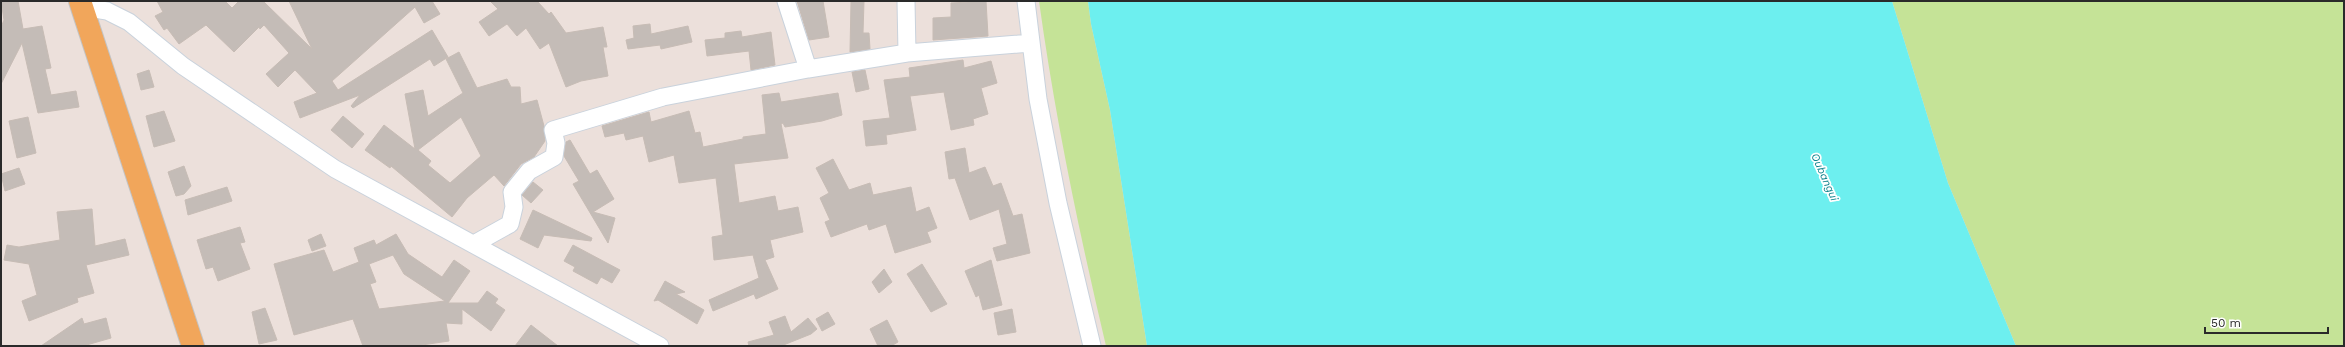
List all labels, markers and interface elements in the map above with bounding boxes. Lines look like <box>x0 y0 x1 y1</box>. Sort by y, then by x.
water label: Oubangui <box>1808 151 1841 204</box>
scale bar <box>2205 309 2328 335</box>
text: 50 m <box>2211 316 2241 330</box>

